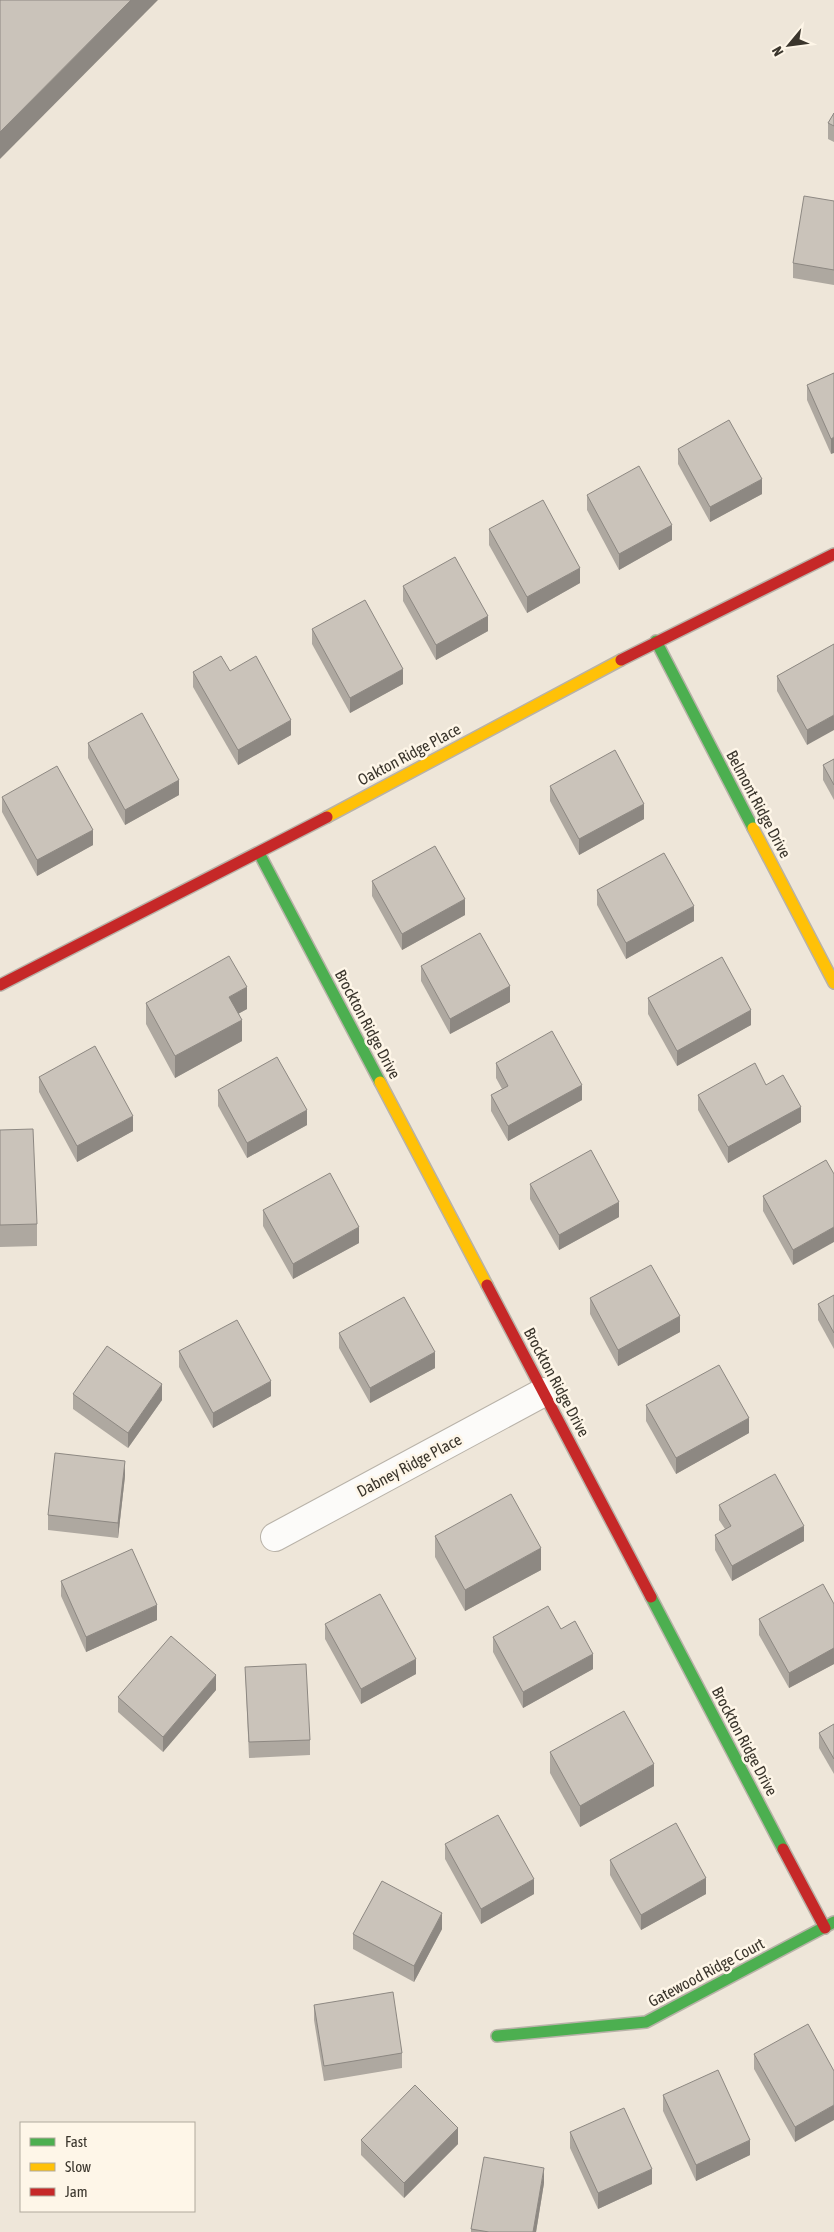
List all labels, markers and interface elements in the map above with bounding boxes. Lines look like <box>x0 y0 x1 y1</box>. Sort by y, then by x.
north arrow <box>764 20 814 70</box>
text: N <box>769 44 787 59</box>
street label: Oakton Ridge Place <box>355 719 464 790</box>
street label: Belmont Ridge Drive <box>722 747 795 861</box>
street label: Brockton Ridge Drive <box>331 966 404 1082</box>
street label: Brockton Ridge Drive <box>520 1324 593 1440</box>
street label: Dabney Ridge Place <box>354 1430 465 1501</box>
street label: Brockton Ridge Drive <box>708 1683 781 1799</box>
street label: Gatewood Ridge Court <box>645 1934 768 2011</box>
legend <box>20 2122 195 2212</box>
text: Fast <box>65 2133 87 2150</box>
text: Slow <box>65 2158 91 2175</box>
text: Jam <box>65 2183 88 2200</box>

